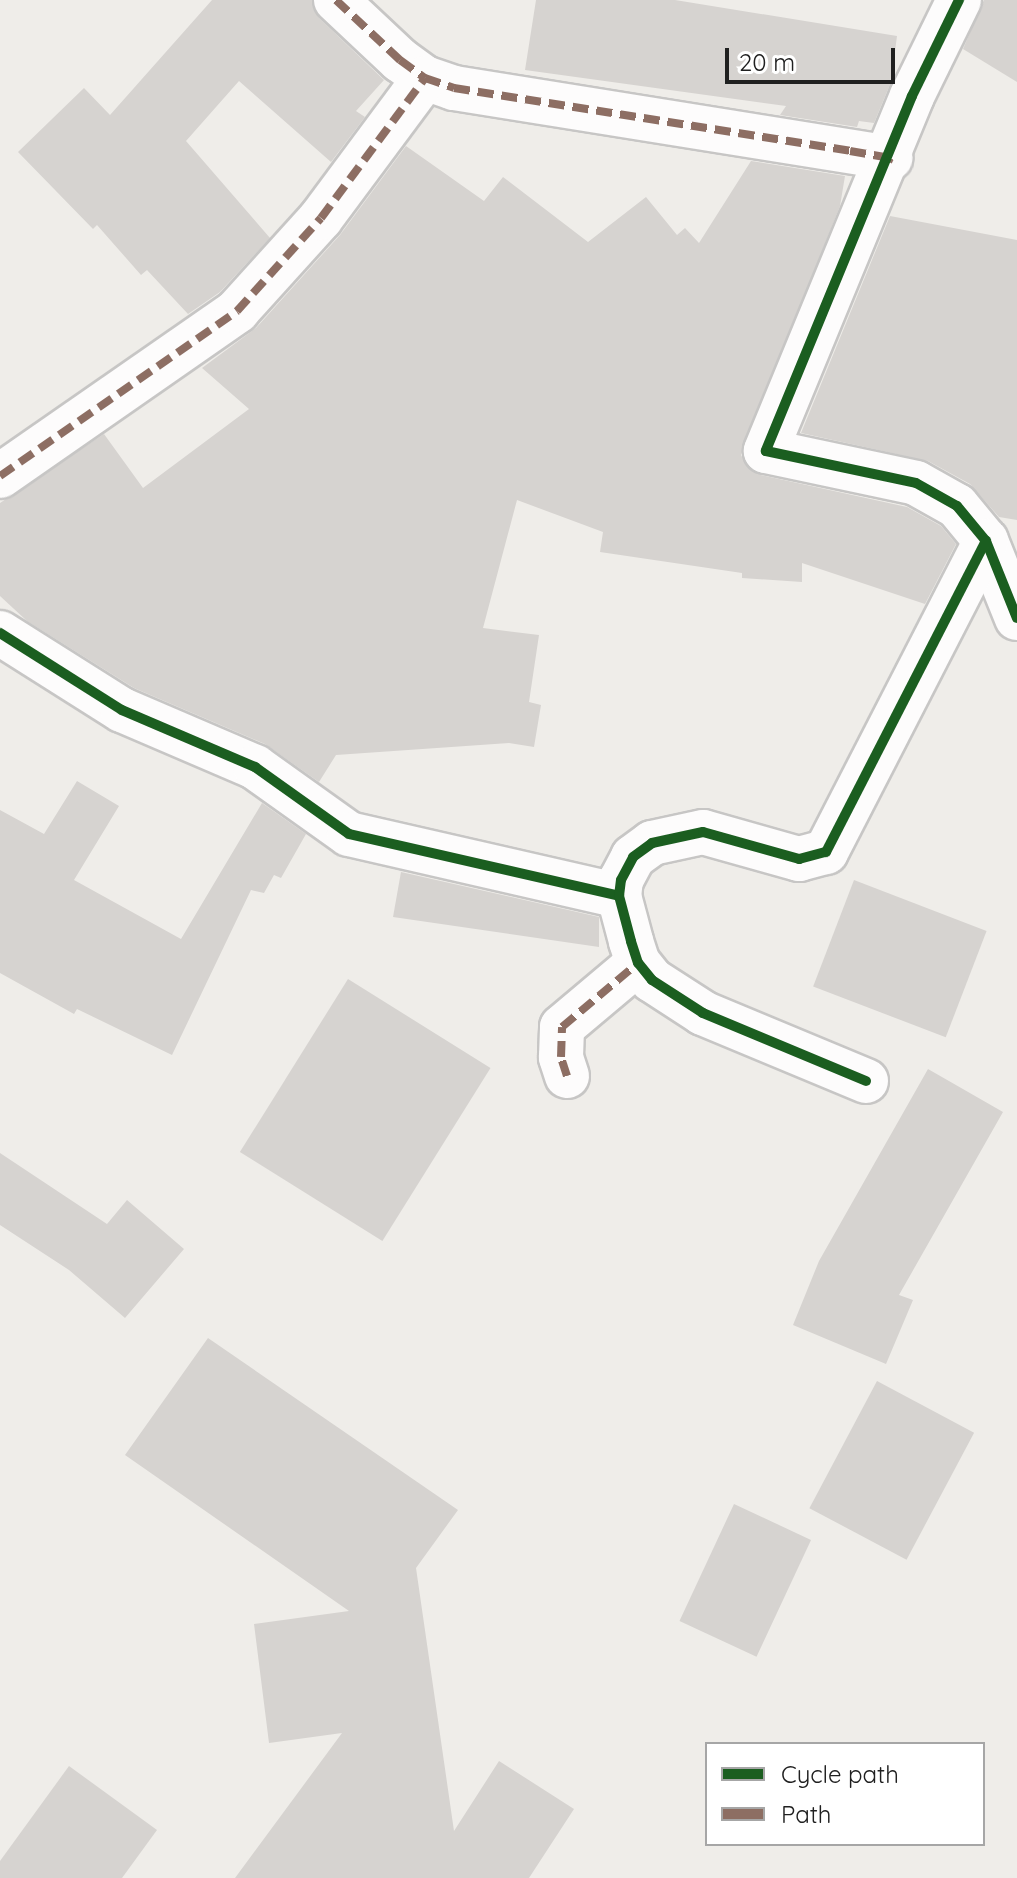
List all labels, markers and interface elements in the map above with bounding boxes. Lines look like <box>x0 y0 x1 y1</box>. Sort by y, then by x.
scale bar <box>729 32 899 82</box>
text: 20 m <box>739 47 795 77</box>
legend <box>705 1742 985 1846</box>
text: Cycle path <box>781 1759 899 1789</box>
text: Path <box>781 1799 832 1829</box>

